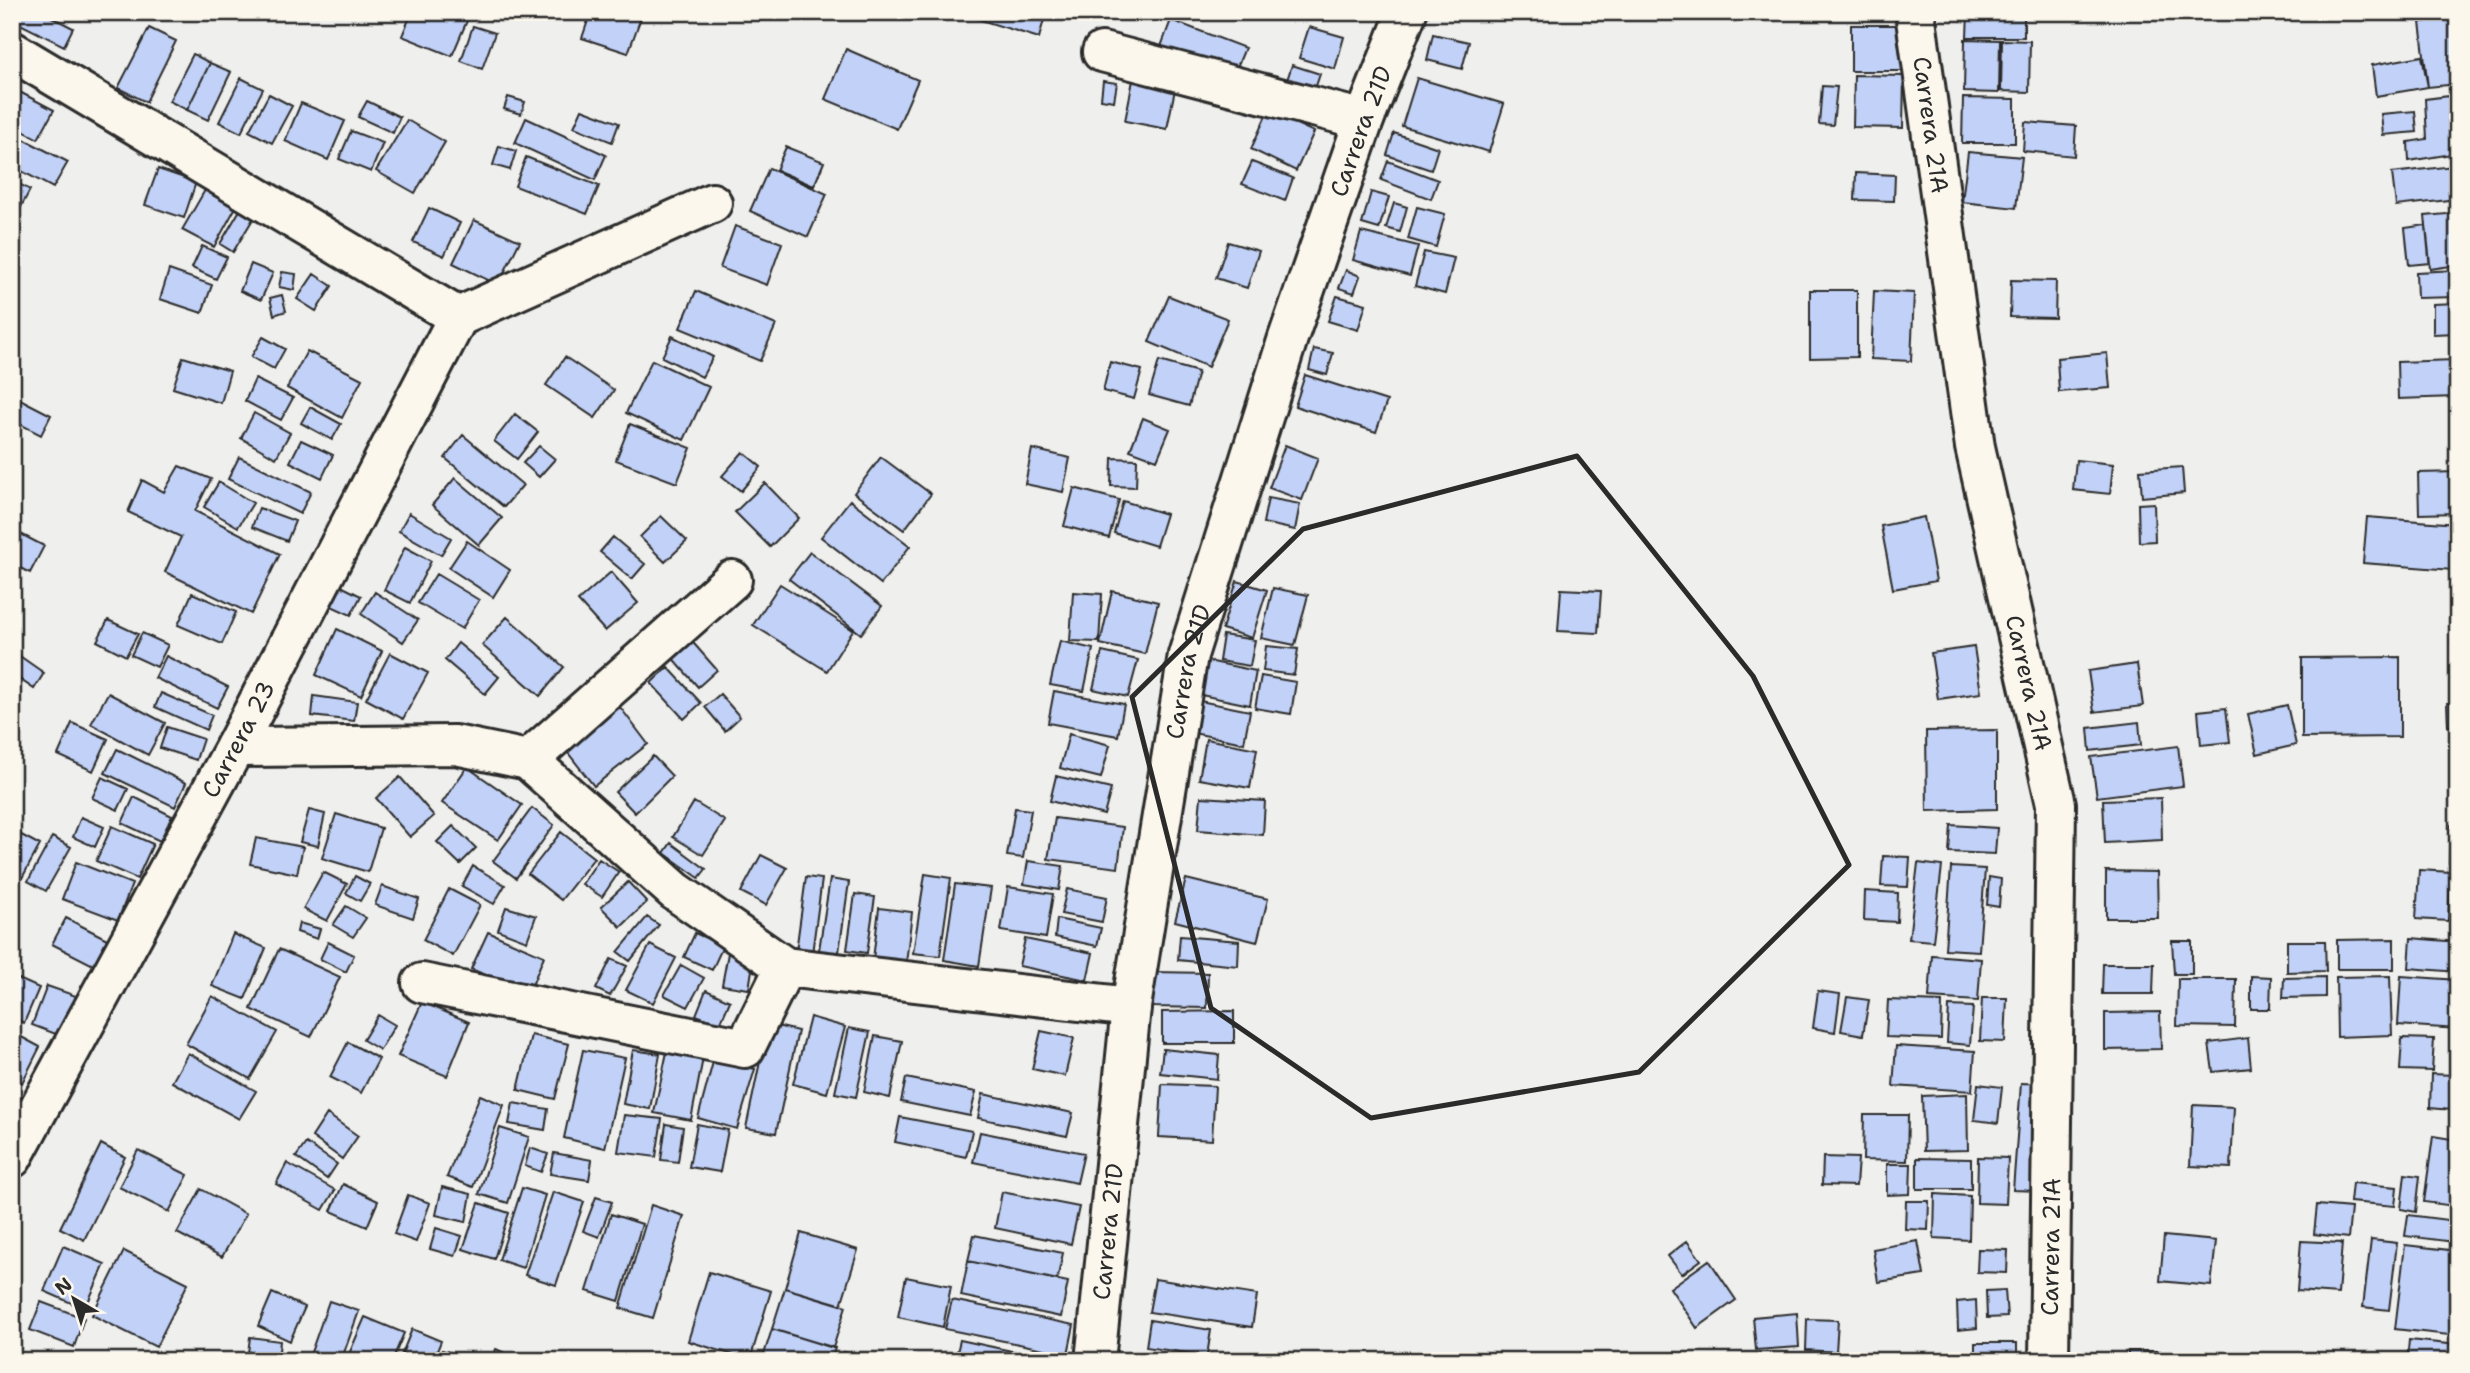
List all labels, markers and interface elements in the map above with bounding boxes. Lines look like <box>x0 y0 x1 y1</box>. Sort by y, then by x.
street label: Carrera 21A <box>1905 54 1956 195</box>
street label: Carrera 21D <box>1322 61 1400 201</box>
street label: Carrera 21D <box>1159 600 1219 741</box>
street label: Carrera 21A <box>1998 612 2059 754</box>
street label: Carrera 23 <box>194 675 283 804</box>
street label: Carrera 21D <box>1085 1162 1131 1301</box>
street label: Carrera 21A <box>2034 1178 2068 1316</box>
north arrow <box>38 1264 108 1334</box>
text: N <box>50 1272 77 1301</box>

